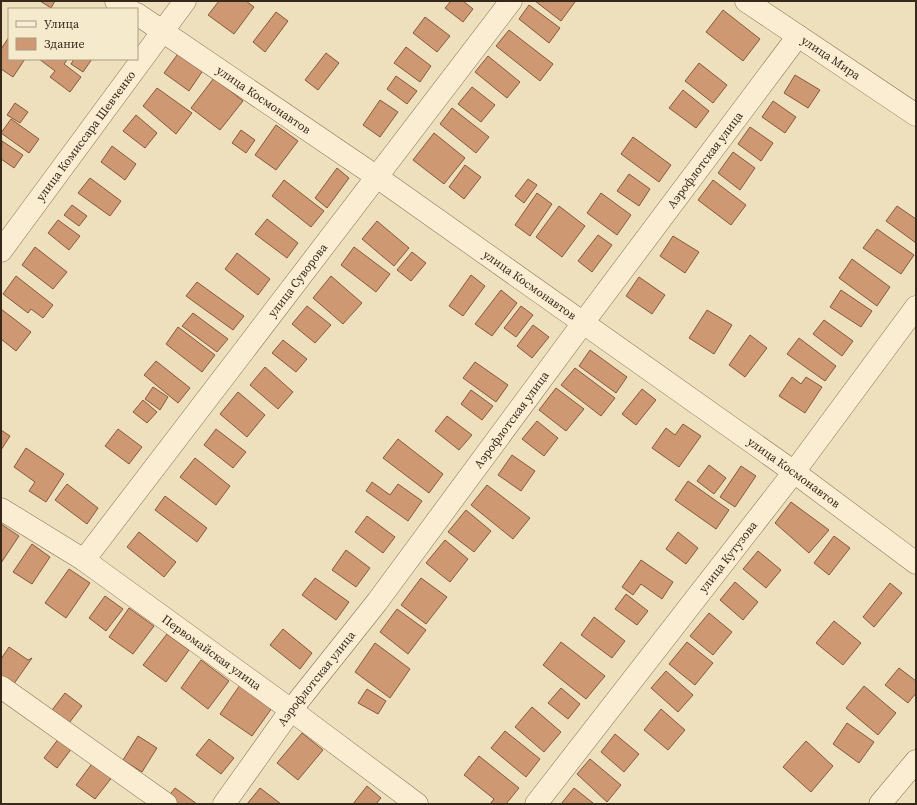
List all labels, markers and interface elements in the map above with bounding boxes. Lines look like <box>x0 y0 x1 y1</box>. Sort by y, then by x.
legend <box>8 8 138 60</box>
text: Улица <box>44 16 80 32</box>
street label: улица Мира <box>798 32 864 84</box>
text: Здание <box>44 36 85 52</box>
street label: улица Космонавтов <box>213 62 314 138</box>
street label: улица Комиссара Шевченко <box>32 67 139 204</box>
street label: Аэрофлотская улица <box>664 108 747 212</box>
street label: улица Суворова <box>264 239 332 320</box>
street label: улица Космонавтов <box>480 246 579 324</box>
street label: Аэрофлотская улица <box>470 367 553 472</box>
street label: улица Космонавтов <box>744 433 843 512</box>
street label: улица Кутузова <box>695 517 762 596</box>
street label: Первомайская улица <box>159 611 265 694</box>
street label: Аэрофлотская улица <box>274 627 360 729</box>

